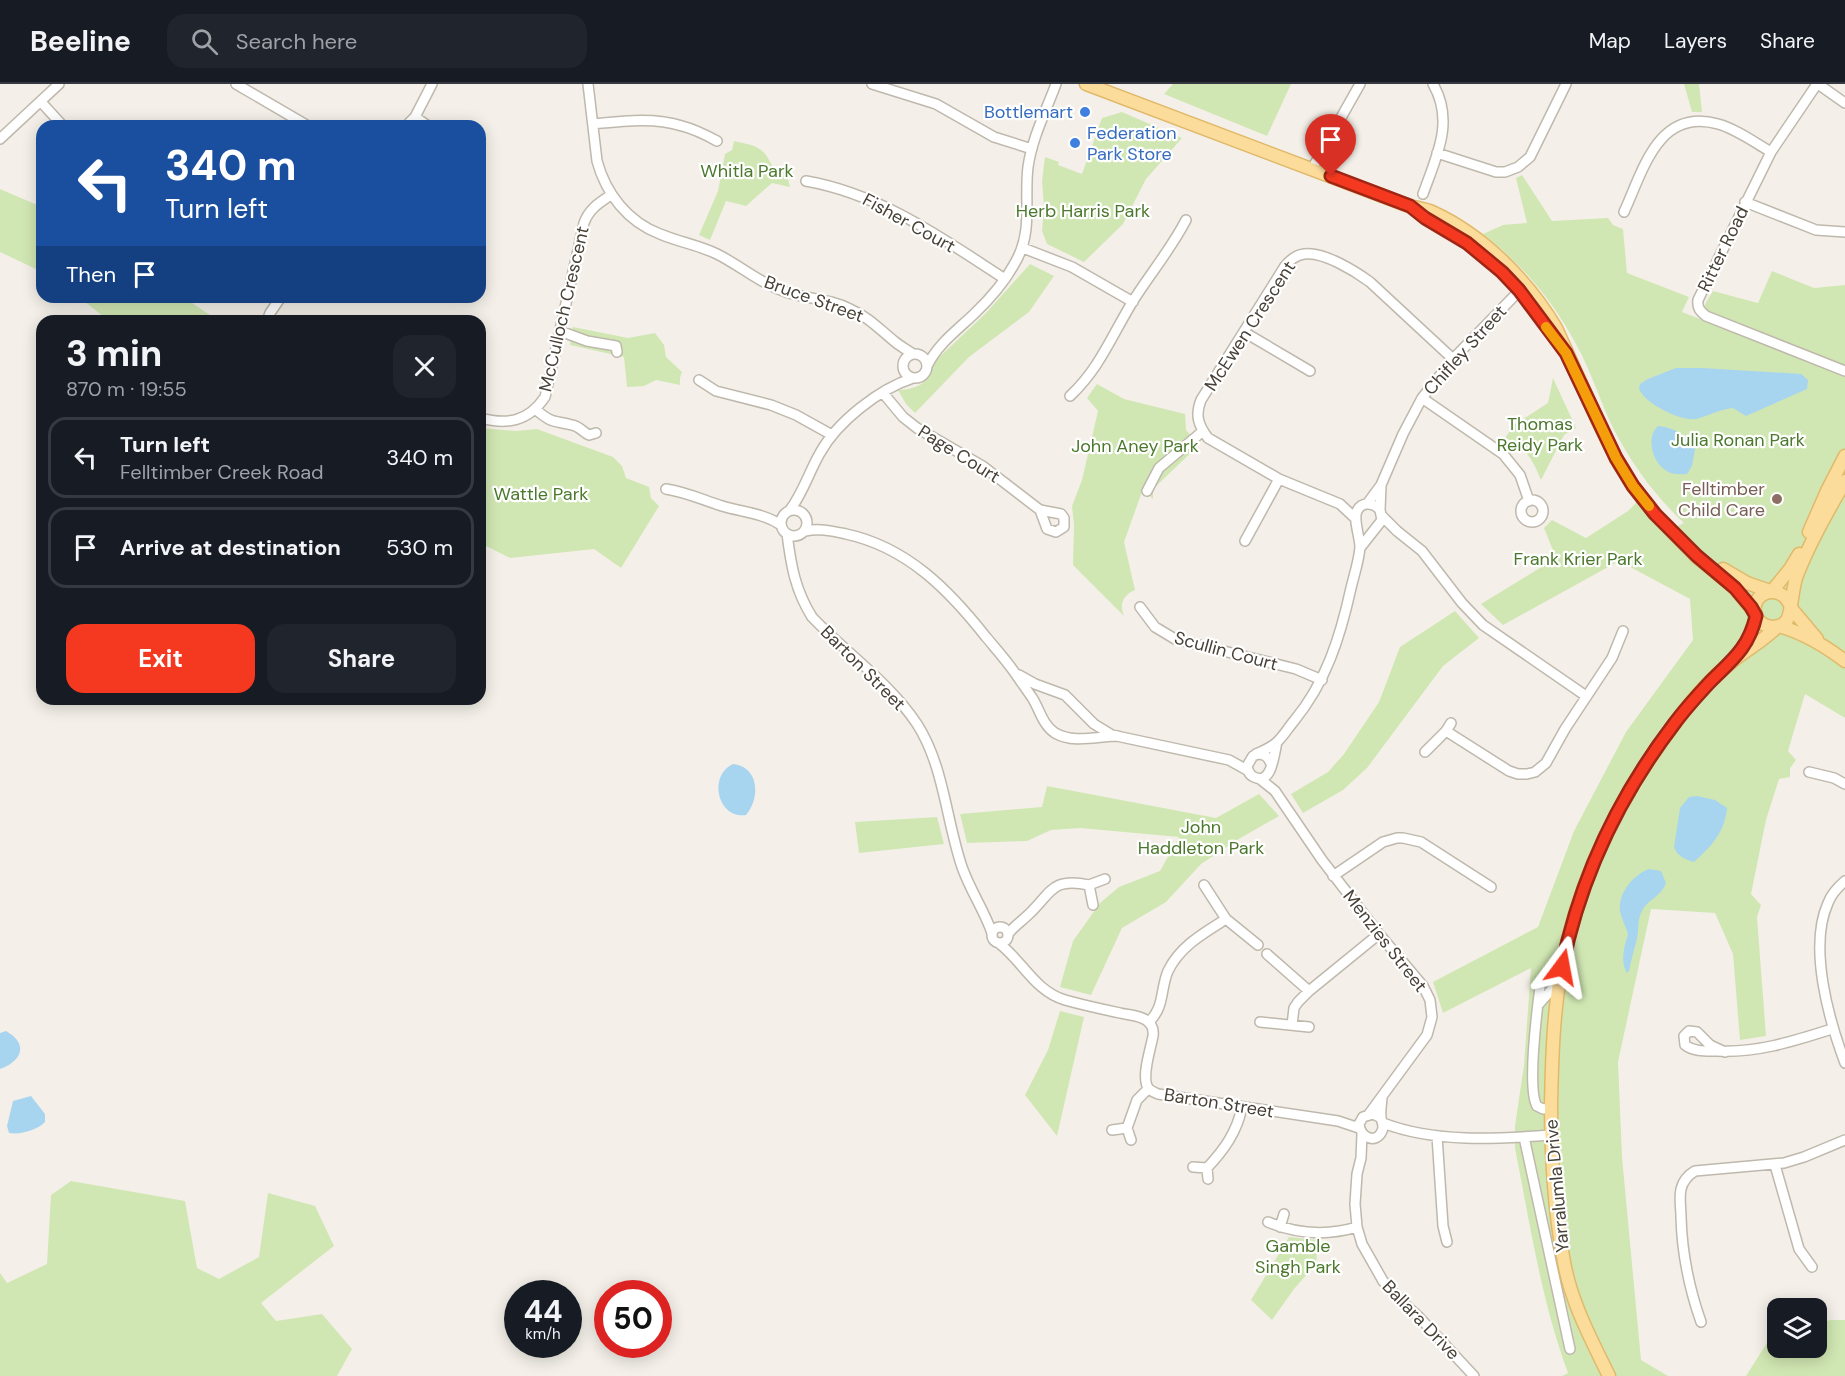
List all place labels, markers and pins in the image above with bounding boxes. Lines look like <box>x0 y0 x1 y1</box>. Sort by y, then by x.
place label: Bottlemart <box>984 100 1073 124</box>
marker: Bottlemart <box>1078 105 1092 119</box>
pin <box>1305 114 1356 176</box>
place label: Federation Park Store <box>1087 121 1177 166</box>
marker: Federation Park Store <box>1068 136 1082 150</box>
place label: Felltimber Child Care <box>1678 477 1765 522</box>
marker: Felltimber Child Care <box>1770 492 1784 506</box>

